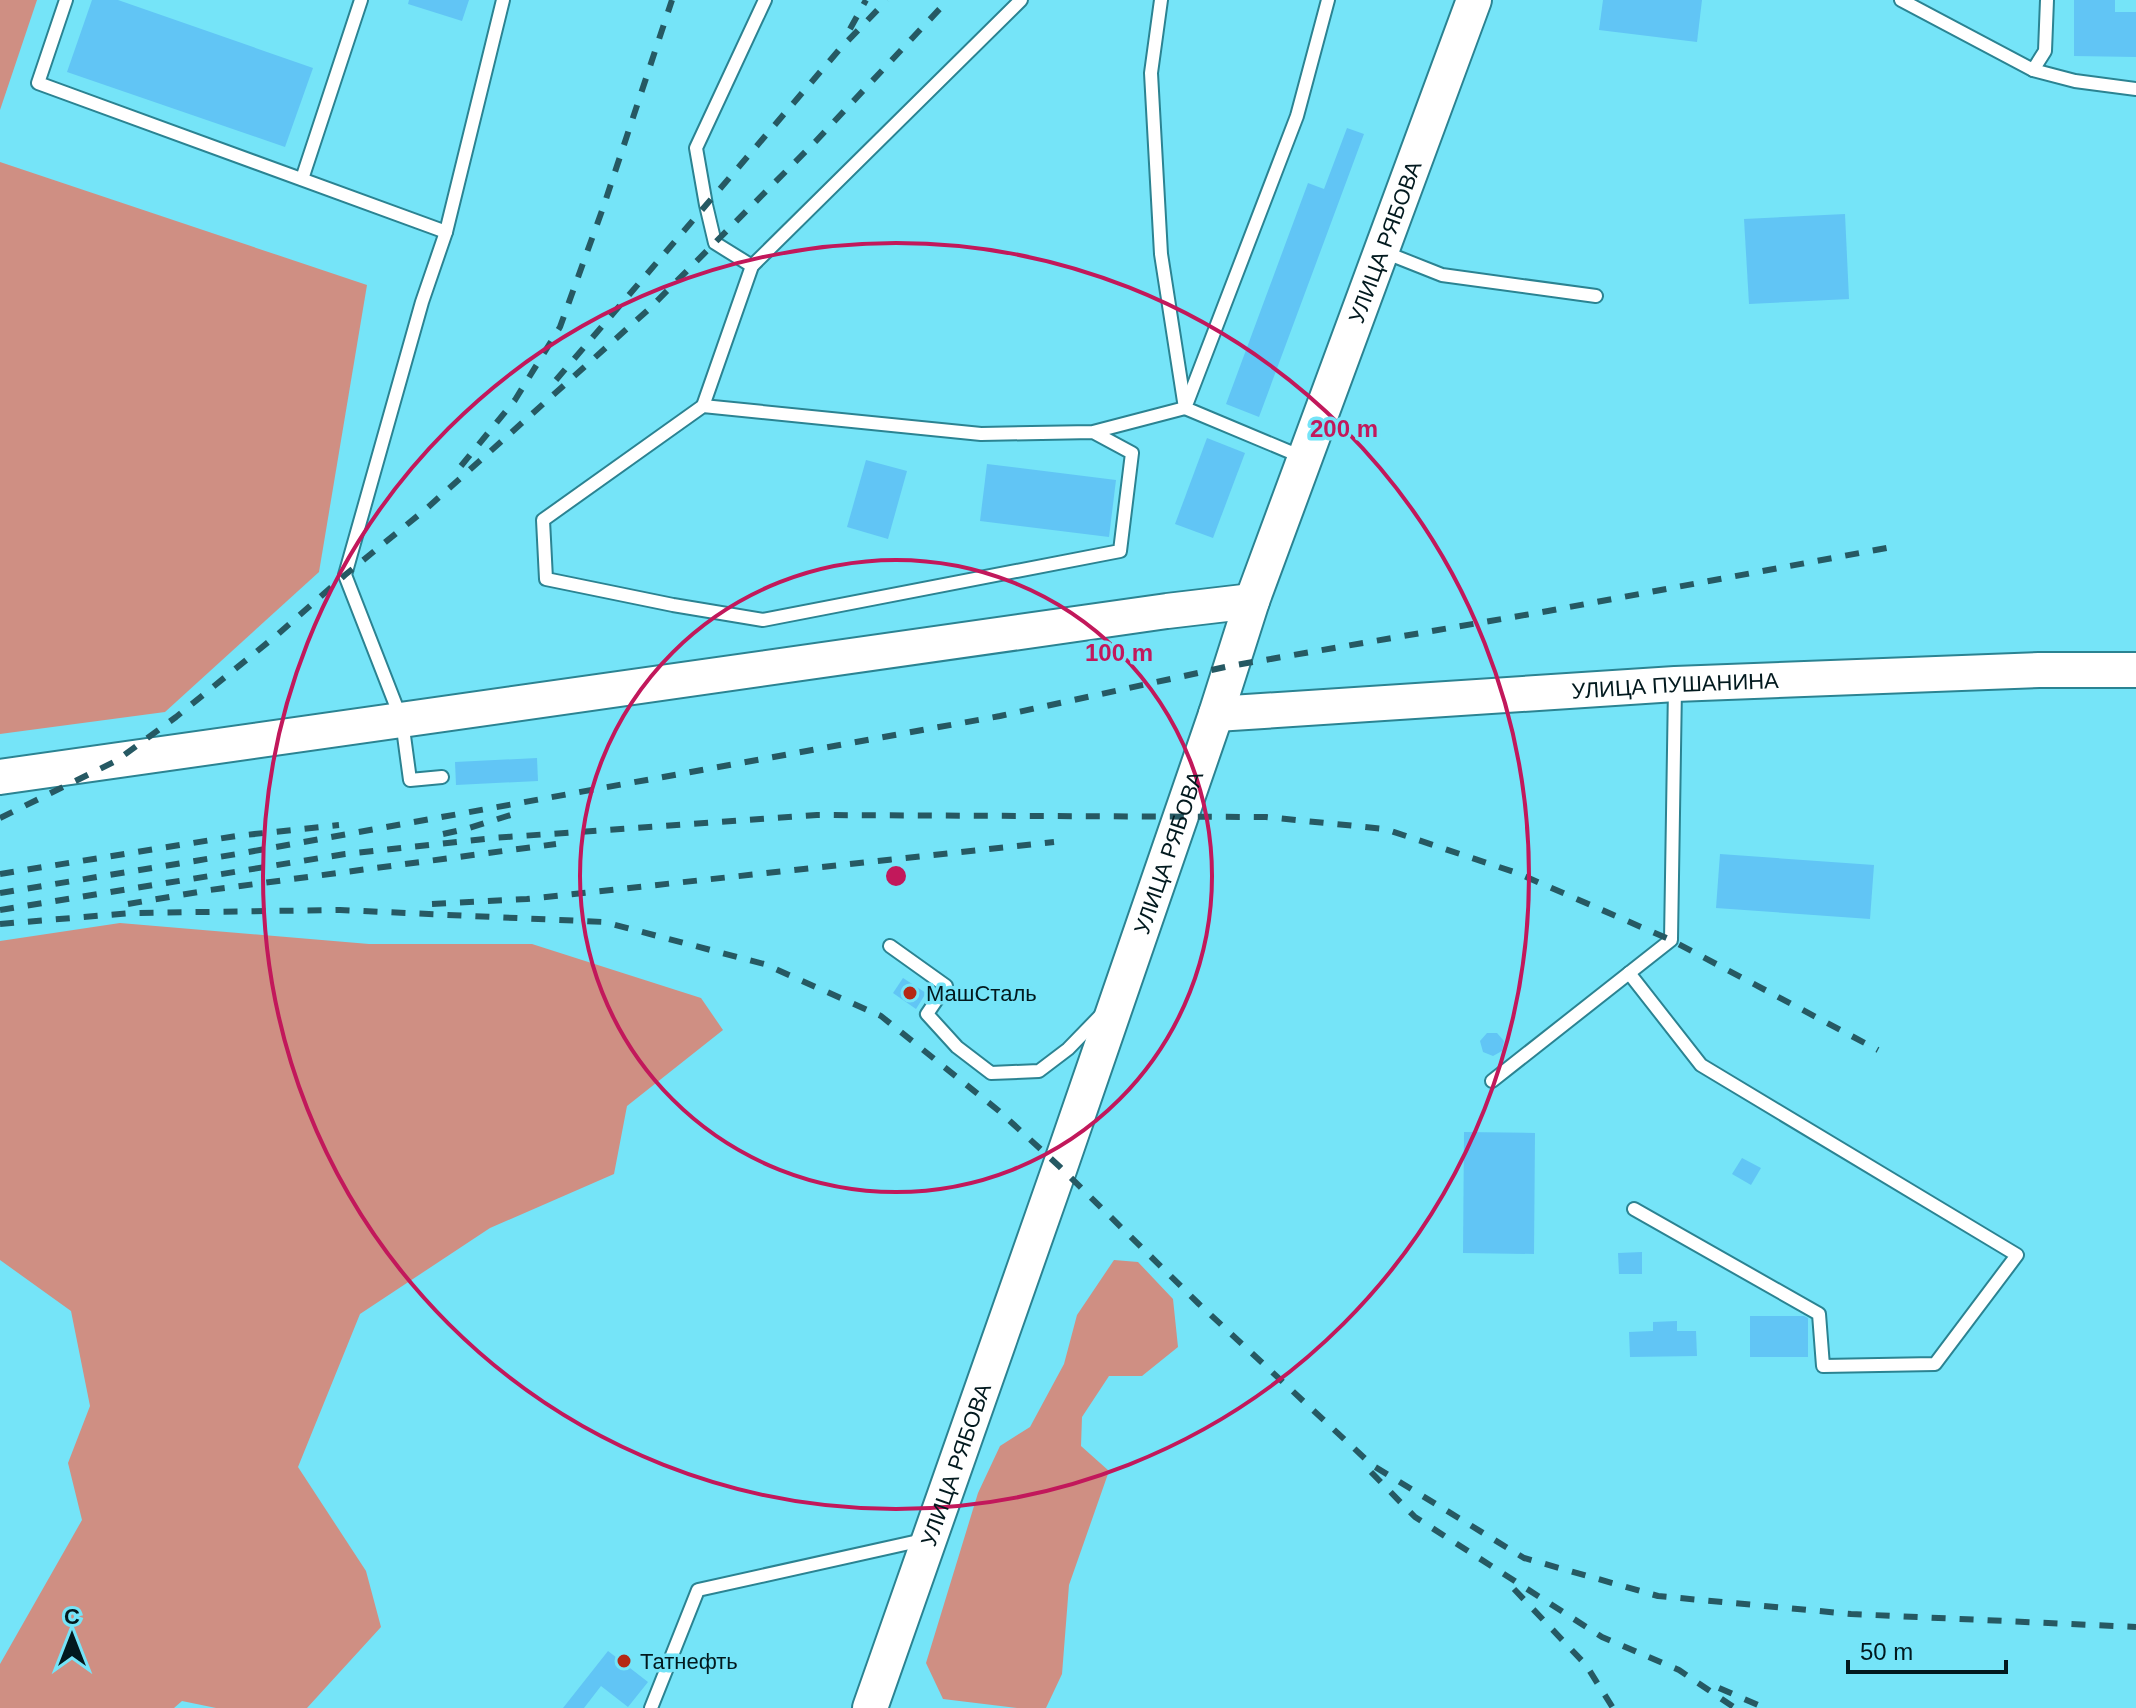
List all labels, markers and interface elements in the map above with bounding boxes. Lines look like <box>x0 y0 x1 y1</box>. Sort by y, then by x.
street label: УЛИЦА РЯБОВА <box>1344 157 1427 326</box>
text: 200 m <box>1310 415 1378 442</box>
text: 100 m <box>1085 639 1153 666</box>
street label: УЛИЦА ПУШАНИНА <box>1571 668 1780 704</box>
street label: УЛИЦА РЯБОВА <box>1129 768 1208 937</box>
centre of rings <box>882 862 910 890</box>
place label: МашСталь <box>926 981 1037 1006</box>
marker: МашСталь <box>901 984 919 1002</box>
street label: УЛИЦА РЯБОВА <box>916 1380 996 1549</box>
north arrow <box>32 1596 112 1676</box>
text: С <box>64 1604 80 1629</box>
scale bar <box>1848 1624 2006 1674</box>
text: 50 m <box>1860 1638 1913 1665</box>
place label: Татнефть <box>640 1649 738 1674</box>
marker: Татнефть <box>615 1652 633 1670</box>

